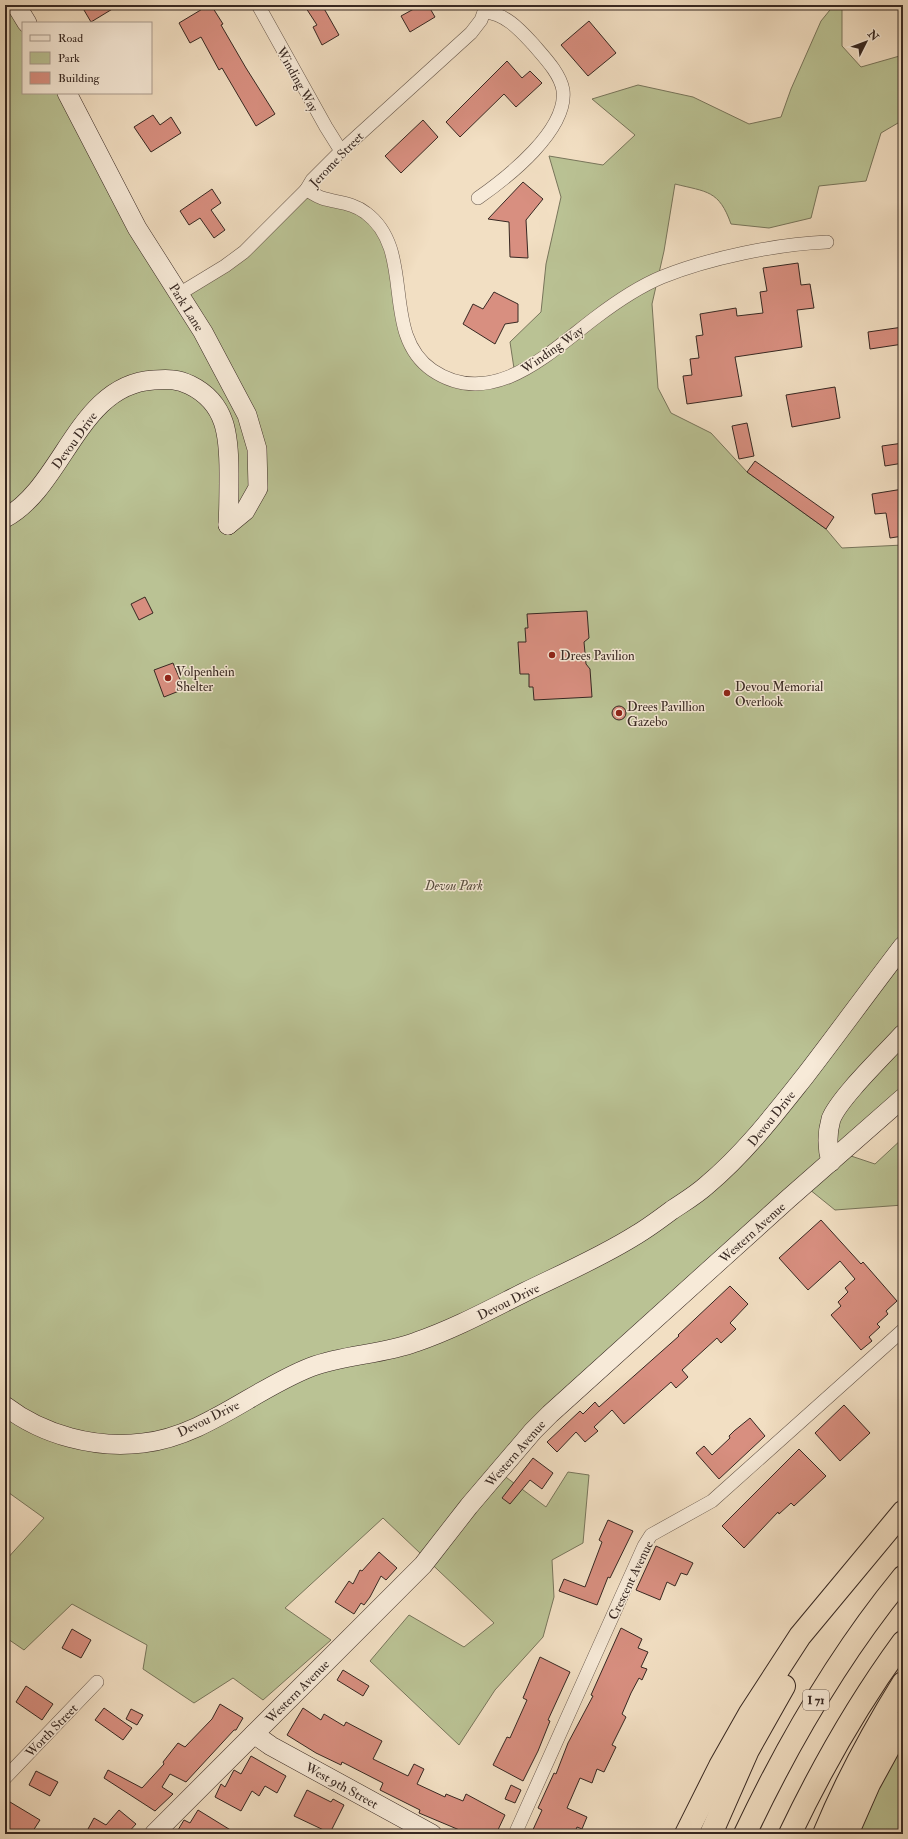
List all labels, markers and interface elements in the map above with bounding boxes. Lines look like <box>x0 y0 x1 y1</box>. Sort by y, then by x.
legend <box>22 22 152 94</box>
north arrow <box>846 22 886 62</box>
text: N <box>864 27 882 45</box>
text: Road <box>58 31 83 46</box>
street label: Winding Way <box>271 43 322 116</box>
text: Park <box>58 51 80 66</box>
text: Building <box>58 71 101 86</box>
street label: Jerome Street <box>306 129 367 192</box>
street label: Park Lane <box>165 281 207 335</box>
street label: Winding Way <box>518 322 587 378</box>
street label: Devou Drive <box>49 408 101 472</box>
place label: Drees Pavilion <box>560 648 635 664</box>
marker: Drees Pavilion <box>547 650 557 660</box>
place label: Volpenhein Shelter <box>176 664 235 695</box>
marker: Volpenhein Shelter <box>163 673 173 683</box>
place label: Devou Memorial Overlook <box>735 679 824 710</box>
marker: Devou Memorial Overlook <box>722 688 732 698</box>
place label: Drees Pavillion Gazebo <box>627 699 705 730</box>
marker: Drees Pavillion Gazebo <box>614 708 624 718</box>
park label: Devou Park <box>424 878 483 894</box>
street label: Devou Drive <box>744 1087 799 1150</box>
street label: Western Avenue <box>716 1198 789 1267</box>
street label: Devou Drive <box>475 1280 543 1324</box>
street label: Devou Drive <box>175 1397 243 1441</box>
street label: Western Avenue <box>482 1416 550 1491</box>
street label: Crescent Avenue <box>605 1538 657 1623</box>
street label: Western Avenue <box>262 1656 333 1728</box>
road number: I 71 <box>803 1690 829 1710</box>
street label: Worth Street <box>22 1701 81 1762</box>
street label: West 9th Street <box>301 1759 381 1812</box>

